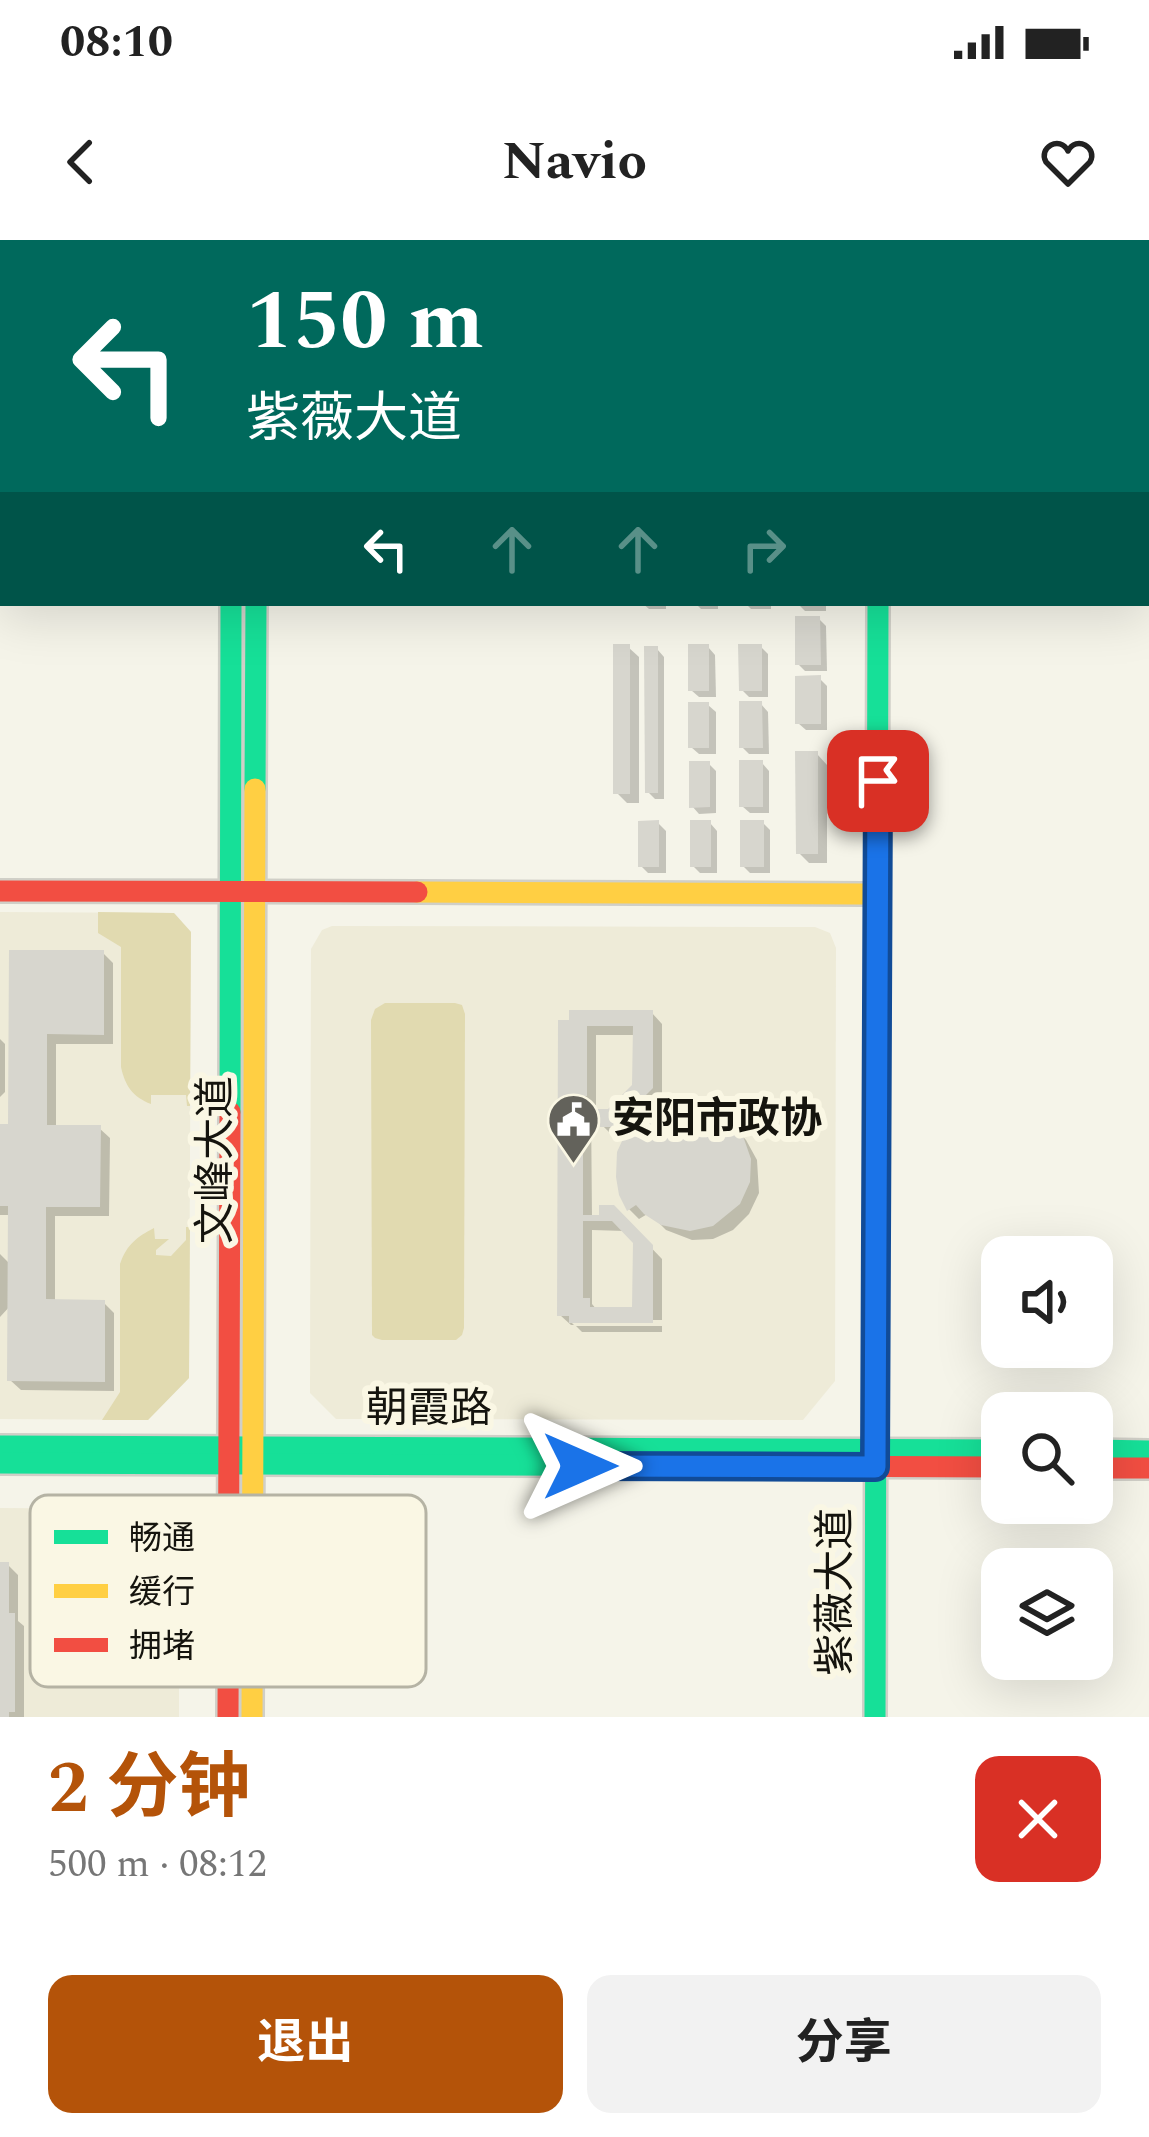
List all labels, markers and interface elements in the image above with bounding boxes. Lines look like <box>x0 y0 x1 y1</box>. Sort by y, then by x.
text: 08:10 <box>60 8 173 77</box>
text: Navio <box>502 121 647 203</box>
icon: back <box>48 129 114 195</box>
icon: heart <box>1035 129 1101 195</box>
text: 150 m <box>246 258 484 386</box>
icon: left <box>48 288 204 444</box>
text: 紫薇大道 <box>246 379 462 461</box>
icon: left <box>353 516 419 582</box>
icon: ahead <box>479 516 545 582</box>
icon: ahead <box>605 516 671 582</box>
icon: right <box>731 516 797 582</box>
pin <box>827 730 929 832</box>
icon: arrive <box>845 748 911 814</box>
street label: 文峰大道 <box>185 1076 248 1244</box>
place label: 安阳市政协 <box>612 1088 822 1151</box>
public building icon: 安阳市政协 <box>545 1091 601 1165</box>
map controls <box>981 1236 1113 1680</box>
button: sound <box>981 1236 1113 1368</box>
street label: 朝霞路 <box>366 1378 492 1441</box>
button: search <box>981 1392 1113 1524</box>
position arrow <box>517 1403 643 1529</box>
legend <box>30 1495 426 1687</box>
street label: 紫薇大道 <box>805 1508 868 1676</box>
text: 畅通 <box>129 1514 195 1564</box>
button: layers <box>981 1548 1113 1680</box>
text: 缓行 <box>129 1568 195 1618</box>
text: 拥堵 <box>129 1622 195 1672</box>
text: 2 分钟 <box>48 1735 250 1844</box>
button: close <box>975 1756 1101 1882</box>
text: 500 m · 08:12 <box>48 1835 267 1894</box>
button: 退出 <box>48 1975 563 2113</box>
button: 分享 <box>587 1975 1101 2113</box>

